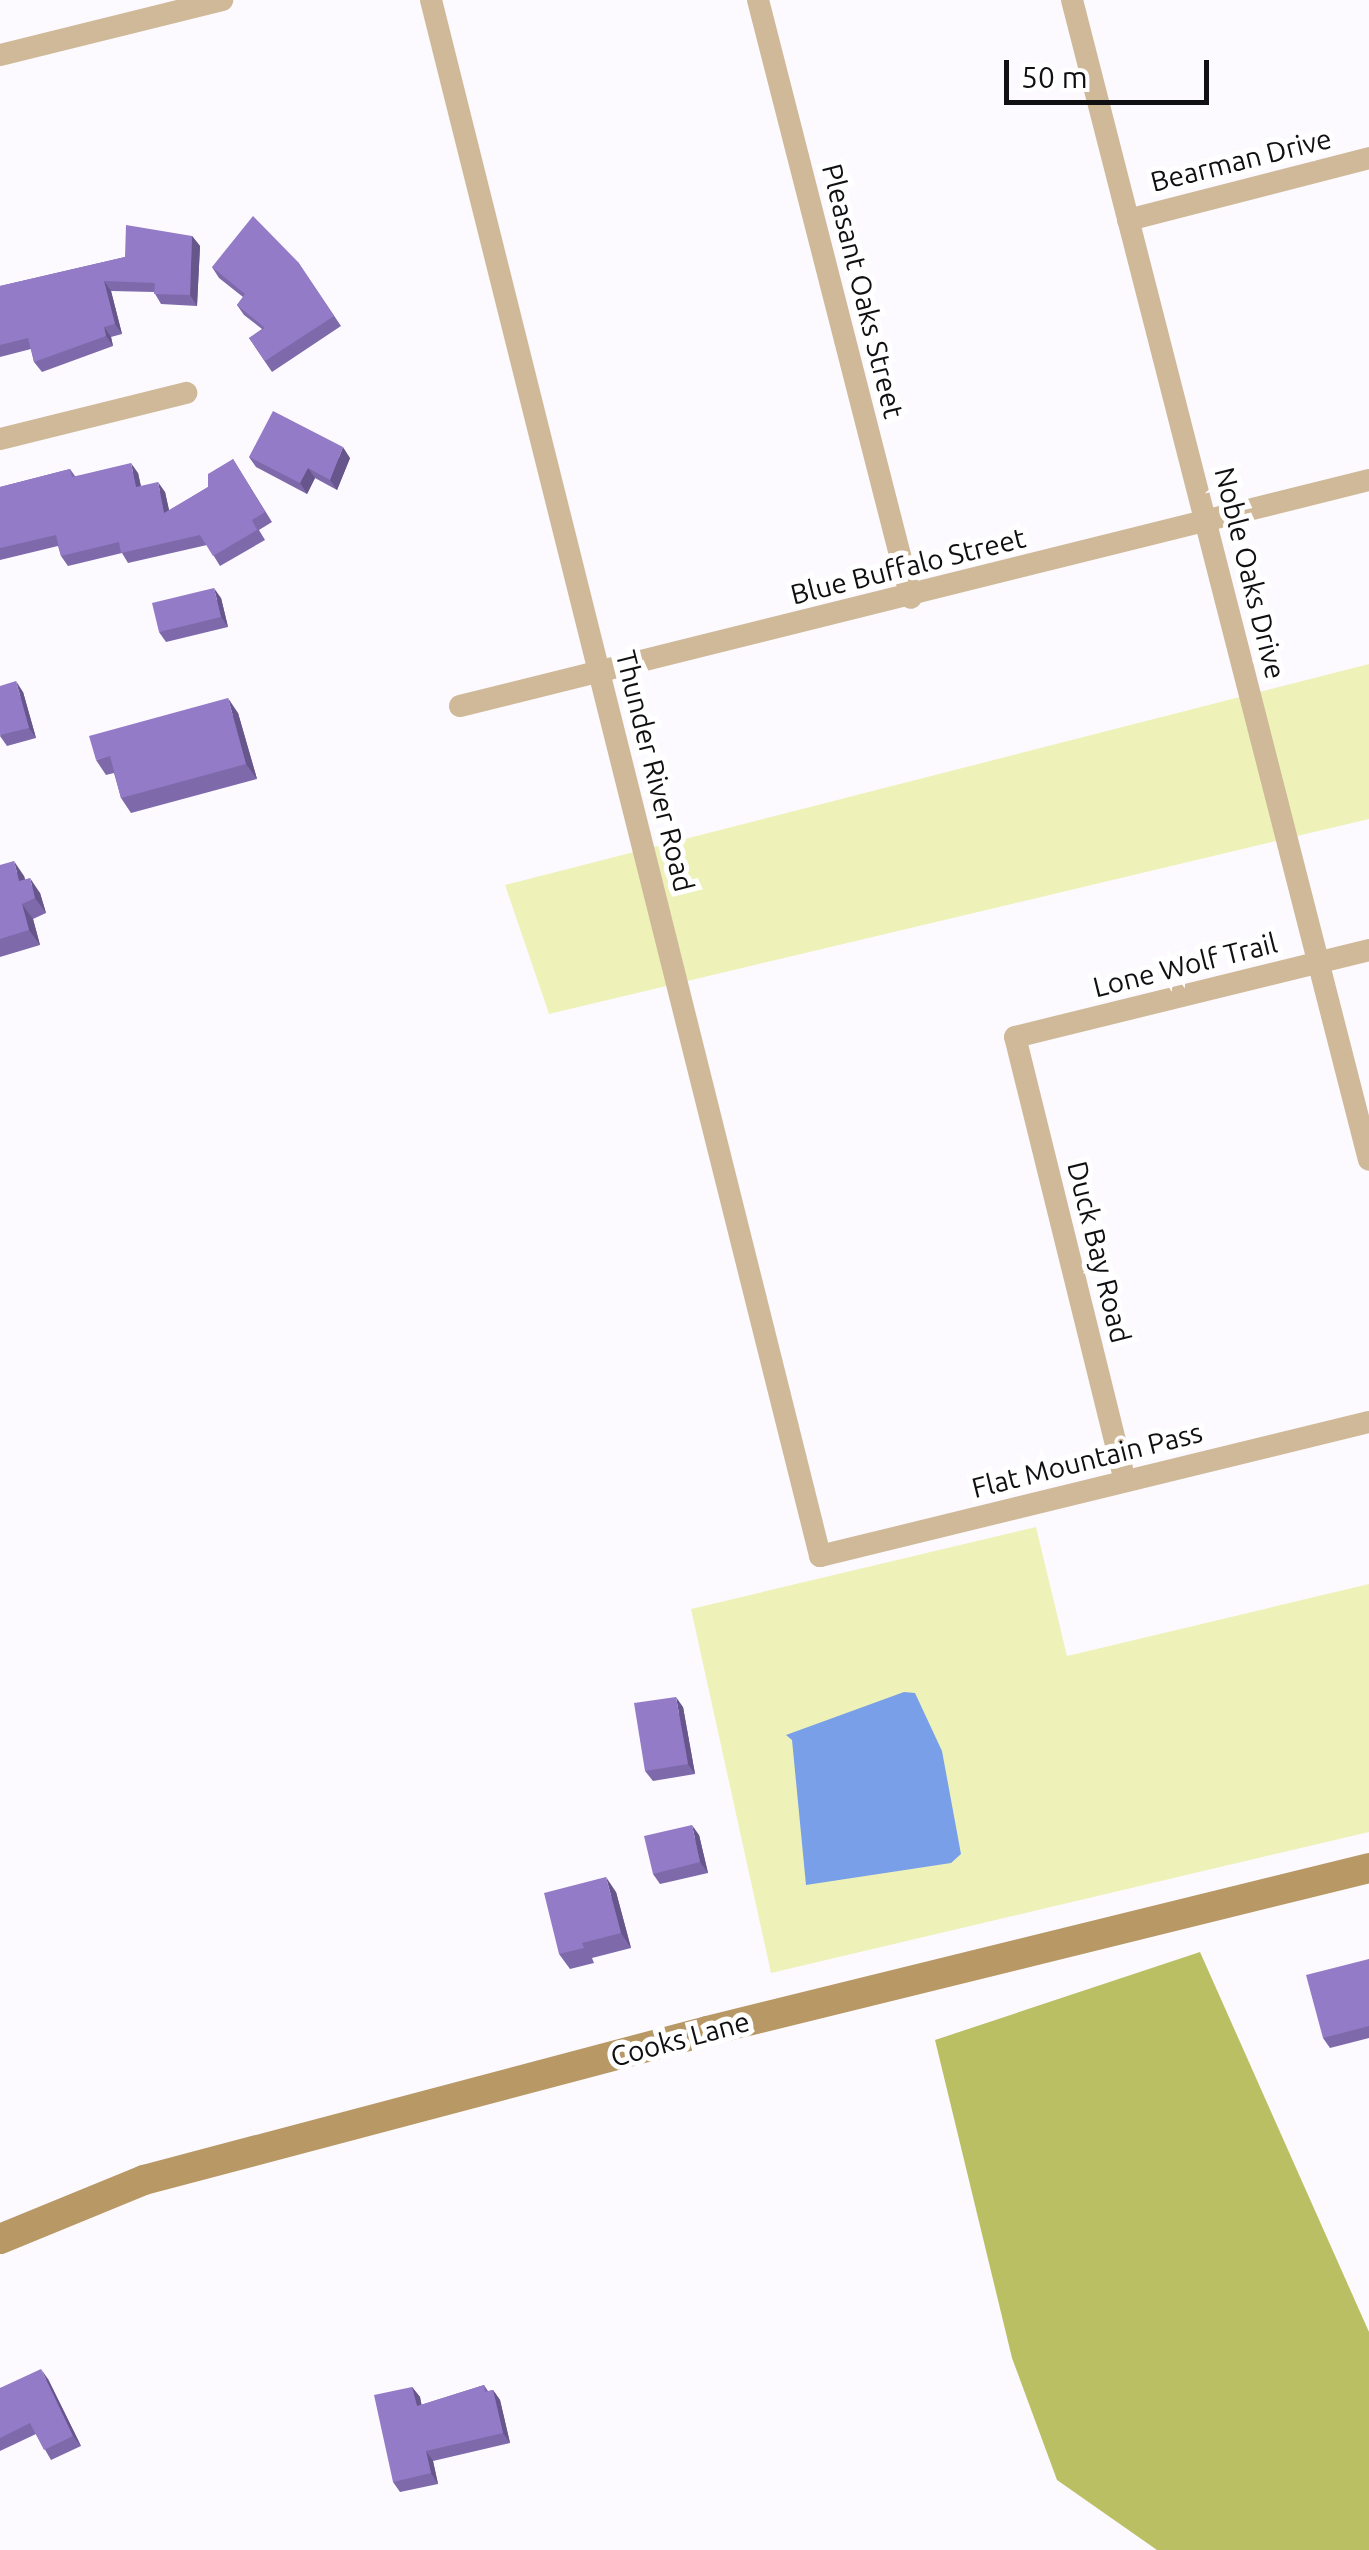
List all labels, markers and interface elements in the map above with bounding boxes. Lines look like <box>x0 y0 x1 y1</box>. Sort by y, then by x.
scale bar <box>1009 40 1214 102</box>
text: 50 m <box>1021 60 1088 94</box>
street label: Bearman Drive <box>1147 121 1335 199</box>
street label: Pleasant Oaks Street <box>815 160 911 422</box>
street label: Noble Oaks Drive <box>1207 464 1293 682</box>
street label: Blue Buffalo Street <box>787 521 1029 611</box>
street label: Thunder River Road <box>609 647 701 895</box>
street label: Lone Wolf Trail <box>1089 926 1281 1004</box>
street label: Duck Bay Road <box>1060 1158 1138 1346</box>
street label: Flat Mountain Pass <box>968 1415 1206 1505</box>
street label: Cooks Lane <box>607 2004 753 2074</box>

